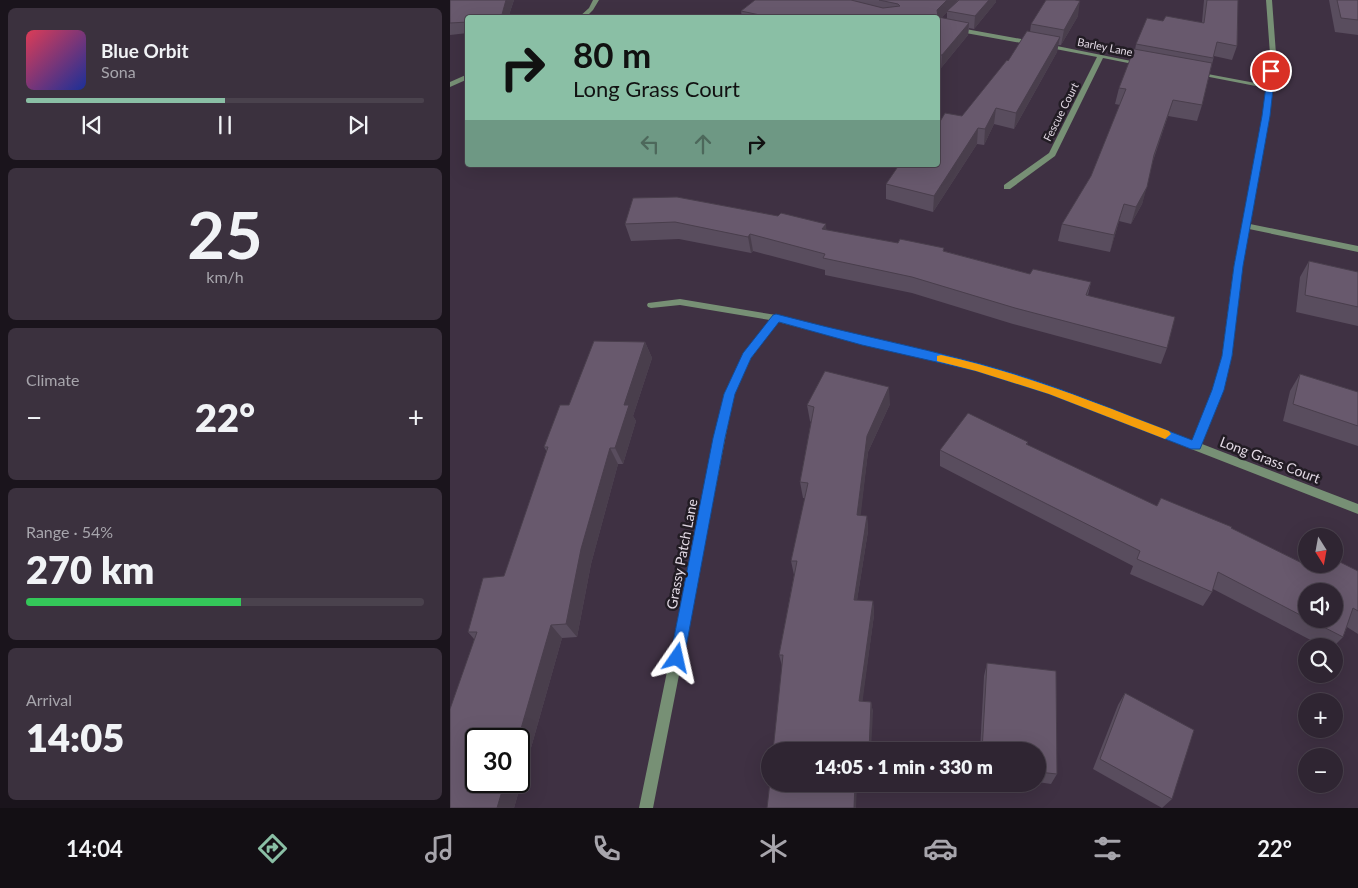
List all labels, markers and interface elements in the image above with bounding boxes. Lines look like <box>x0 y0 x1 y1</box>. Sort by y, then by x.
text: 80 m <box>573 33 651 75</box>
icon: right <box>490 35 555 100</box>
street label: Barley Lane <box>1076 35 1134 58</box>
text: Blue Orbit <box>101 39 189 62</box>
pin <box>1250 50 1292 92</box>
icon: arrive <box>1257 57 1285 85</box>
text: Sona <box>101 62 136 81</box>
text: Long Grass Court <box>573 75 740 102</box>
street label: Fescue Court <box>1040 80 1081 143</box>
icon: previous <box>78 111 106 139</box>
icon: pause <box>211 111 239 139</box>
icon: next <box>344 111 372 139</box>
icon: left <box>636 130 664 158</box>
icon: ahead <box>689 130 717 158</box>
icon: right <box>742 130 770 158</box>
text: 25 <box>187 195 263 273</box>
text: km/h <box>206 267 244 286</box>
text: Climate <box>26 370 79 389</box>
text: 22° <box>195 394 255 440</box>
text: − <box>26 400 42 434</box>
text: + <box>408 400 424 434</box>
street label: Long Grass Court <box>1218 433 1323 486</box>
street label: Grassy Patch Lane <box>662 497 701 610</box>
text: Range · 54% <box>26 522 113 541</box>
north arrow <box>1298 528 1342 572</box>
map controls <box>1298 528 1343 793</box>
text: 270 km <box>26 546 154 592</box>
button: sound <box>1298 583 1343 628</box>
position arrow <box>650 631 702 683</box>
button: search <box>1298 638 1343 683</box>
text: Arrival <box>26 690 72 709</box>
button: + <box>1298 693 1343 738</box>
text: 14:05 <box>26 714 124 760</box>
speed limit sign: 30 <box>465 728 530 793</box>
button: − <box>1298 748 1343 793</box>
text: 14:05 · 1 min · 330 m <box>814 755 993 778</box>
icon: directions <box>255 831 290 866</box>
icon: music <box>422 831 457 866</box>
icon: phone <box>589 831 624 866</box>
icon: climate <box>756 831 791 866</box>
icon: car <box>923 831 958 866</box>
icon: filters <box>1090 831 1125 866</box>
text: 14:04 <box>66 835 123 862</box>
text: 22° <box>1257 835 1292 862</box>

